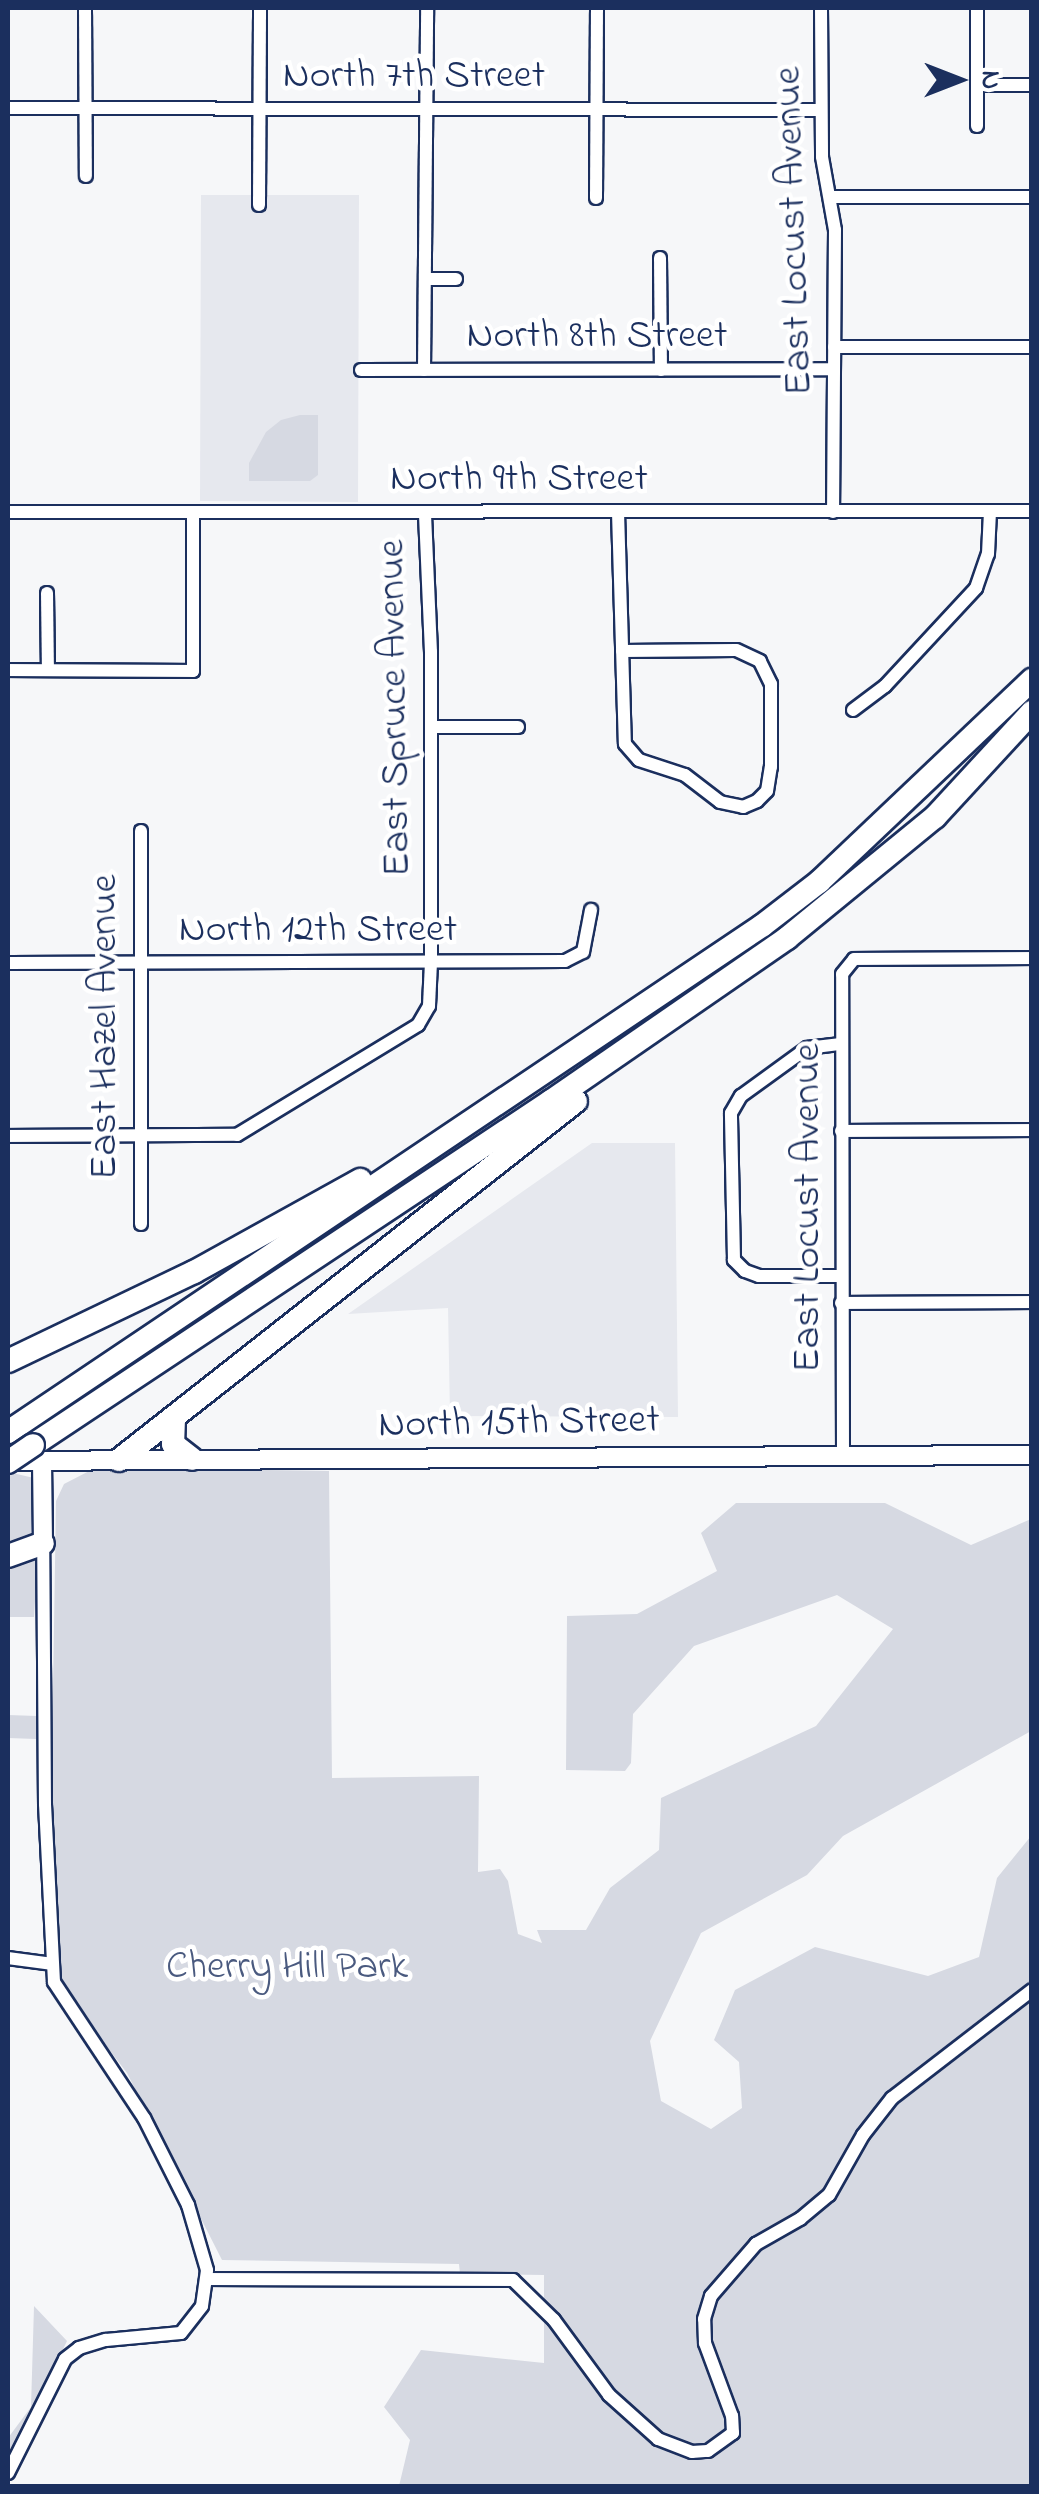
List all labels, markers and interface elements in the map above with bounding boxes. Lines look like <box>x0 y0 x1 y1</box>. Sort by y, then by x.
north arrow <box>909 30 1009 130</box>
street label: North 7th Street <box>283 53 545 101</box>
street label: East Locust Avenue <box>765 66 825 396</box>
text: N <box>969 71 1010 89</box>
street label: North 8th Street <box>467 313 727 361</box>
street label: North 9th Street <box>390 456 648 504</box>
street label: East Spruce Avenue <box>369 539 423 877</box>
street label: East Hazel Avenue <box>82 874 130 1180</box>
street label: North 12th Street <box>179 907 457 955</box>
street label: East Locust Avenue <box>785 1043 833 1373</box>
street label: North 15th Street <box>378 1398 660 1450</box>
park label: Cherry Hill Park <box>166 1944 408 1992</box>

